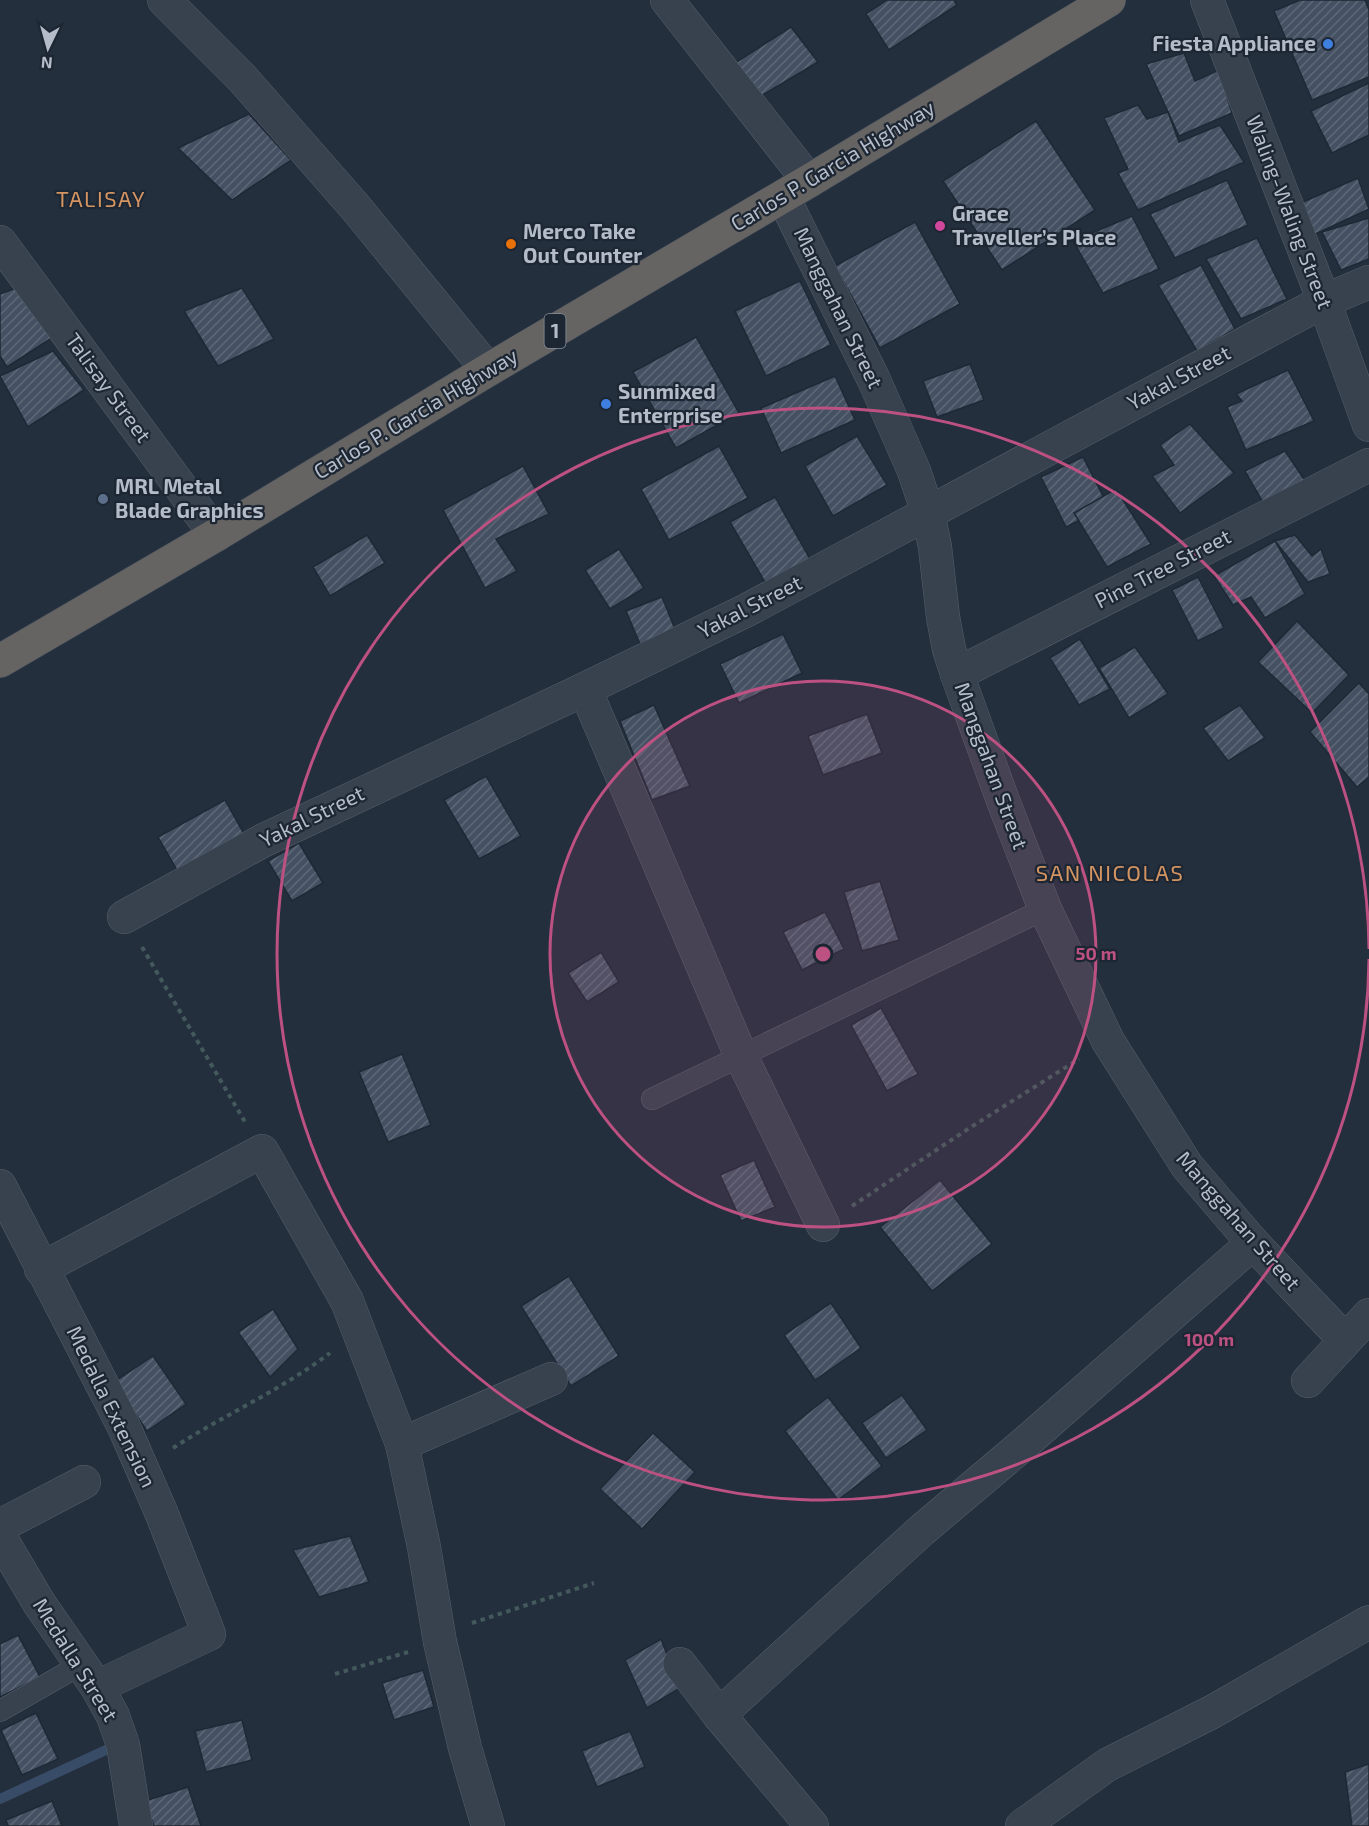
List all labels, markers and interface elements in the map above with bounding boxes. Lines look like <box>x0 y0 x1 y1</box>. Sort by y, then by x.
north arrow <box>18 18 78 78</box>
place label: Fiesta Appliance <box>1152 30 1316 55</box>
marker: Fiesta Appliance <box>1321 37 1335 51</box>
text: N <box>40 53 53 73</box>
street label: Carlos P. Garcia Highway <box>726 94 939 236</box>
street label: Waling-Waling Street <box>1242 111 1339 312</box>
district label: TALISAY <box>56 185 146 211</box>
place label: Grace Traveller’s Place <box>952 200 1116 249</box>
place label: Merco Take Out Counter <box>523 218 642 267</box>
marker: Grace Traveller’s Place <box>933 219 947 233</box>
street label: Manggahan Street <box>790 223 889 392</box>
marker: Merco Take Out Counter <box>504 237 518 251</box>
road number: 1 <box>544 314 566 348</box>
street label: Talisay Street <box>61 328 157 447</box>
street label: Yakal Street <box>1122 339 1234 414</box>
street label: Carlos P. Garcia Highway <box>309 342 522 484</box>
place label: Sunmixed Enterprise <box>618 378 723 427</box>
marker: Sunmixed Enterprise <box>599 397 613 411</box>
place label: MRL Metal Blade Graphics <box>115 473 264 522</box>
marker: MRL Metal Blade Graphics <box>96 492 110 506</box>
street label: Pine Tree Street <box>1090 523 1234 613</box>
street label: Yakal Street <box>693 569 805 643</box>
street label: Manggahan Street <box>951 679 1034 852</box>
street label: Yakal Street <box>255 780 368 852</box>
district label: SAN NICOLAS <box>1036 859 1184 885</box>
text: 50 m <box>1075 942 1117 964</box>
centre of rings <box>813 944 833 964</box>
street label: Manggahan Street <box>1172 1145 1306 1295</box>
street label: Medalla Extension <box>62 1322 162 1491</box>
text: 100 m <box>1184 1328 1234 1350</box>
street label: Medalla Street <box>28 1593 124 1725</box>

